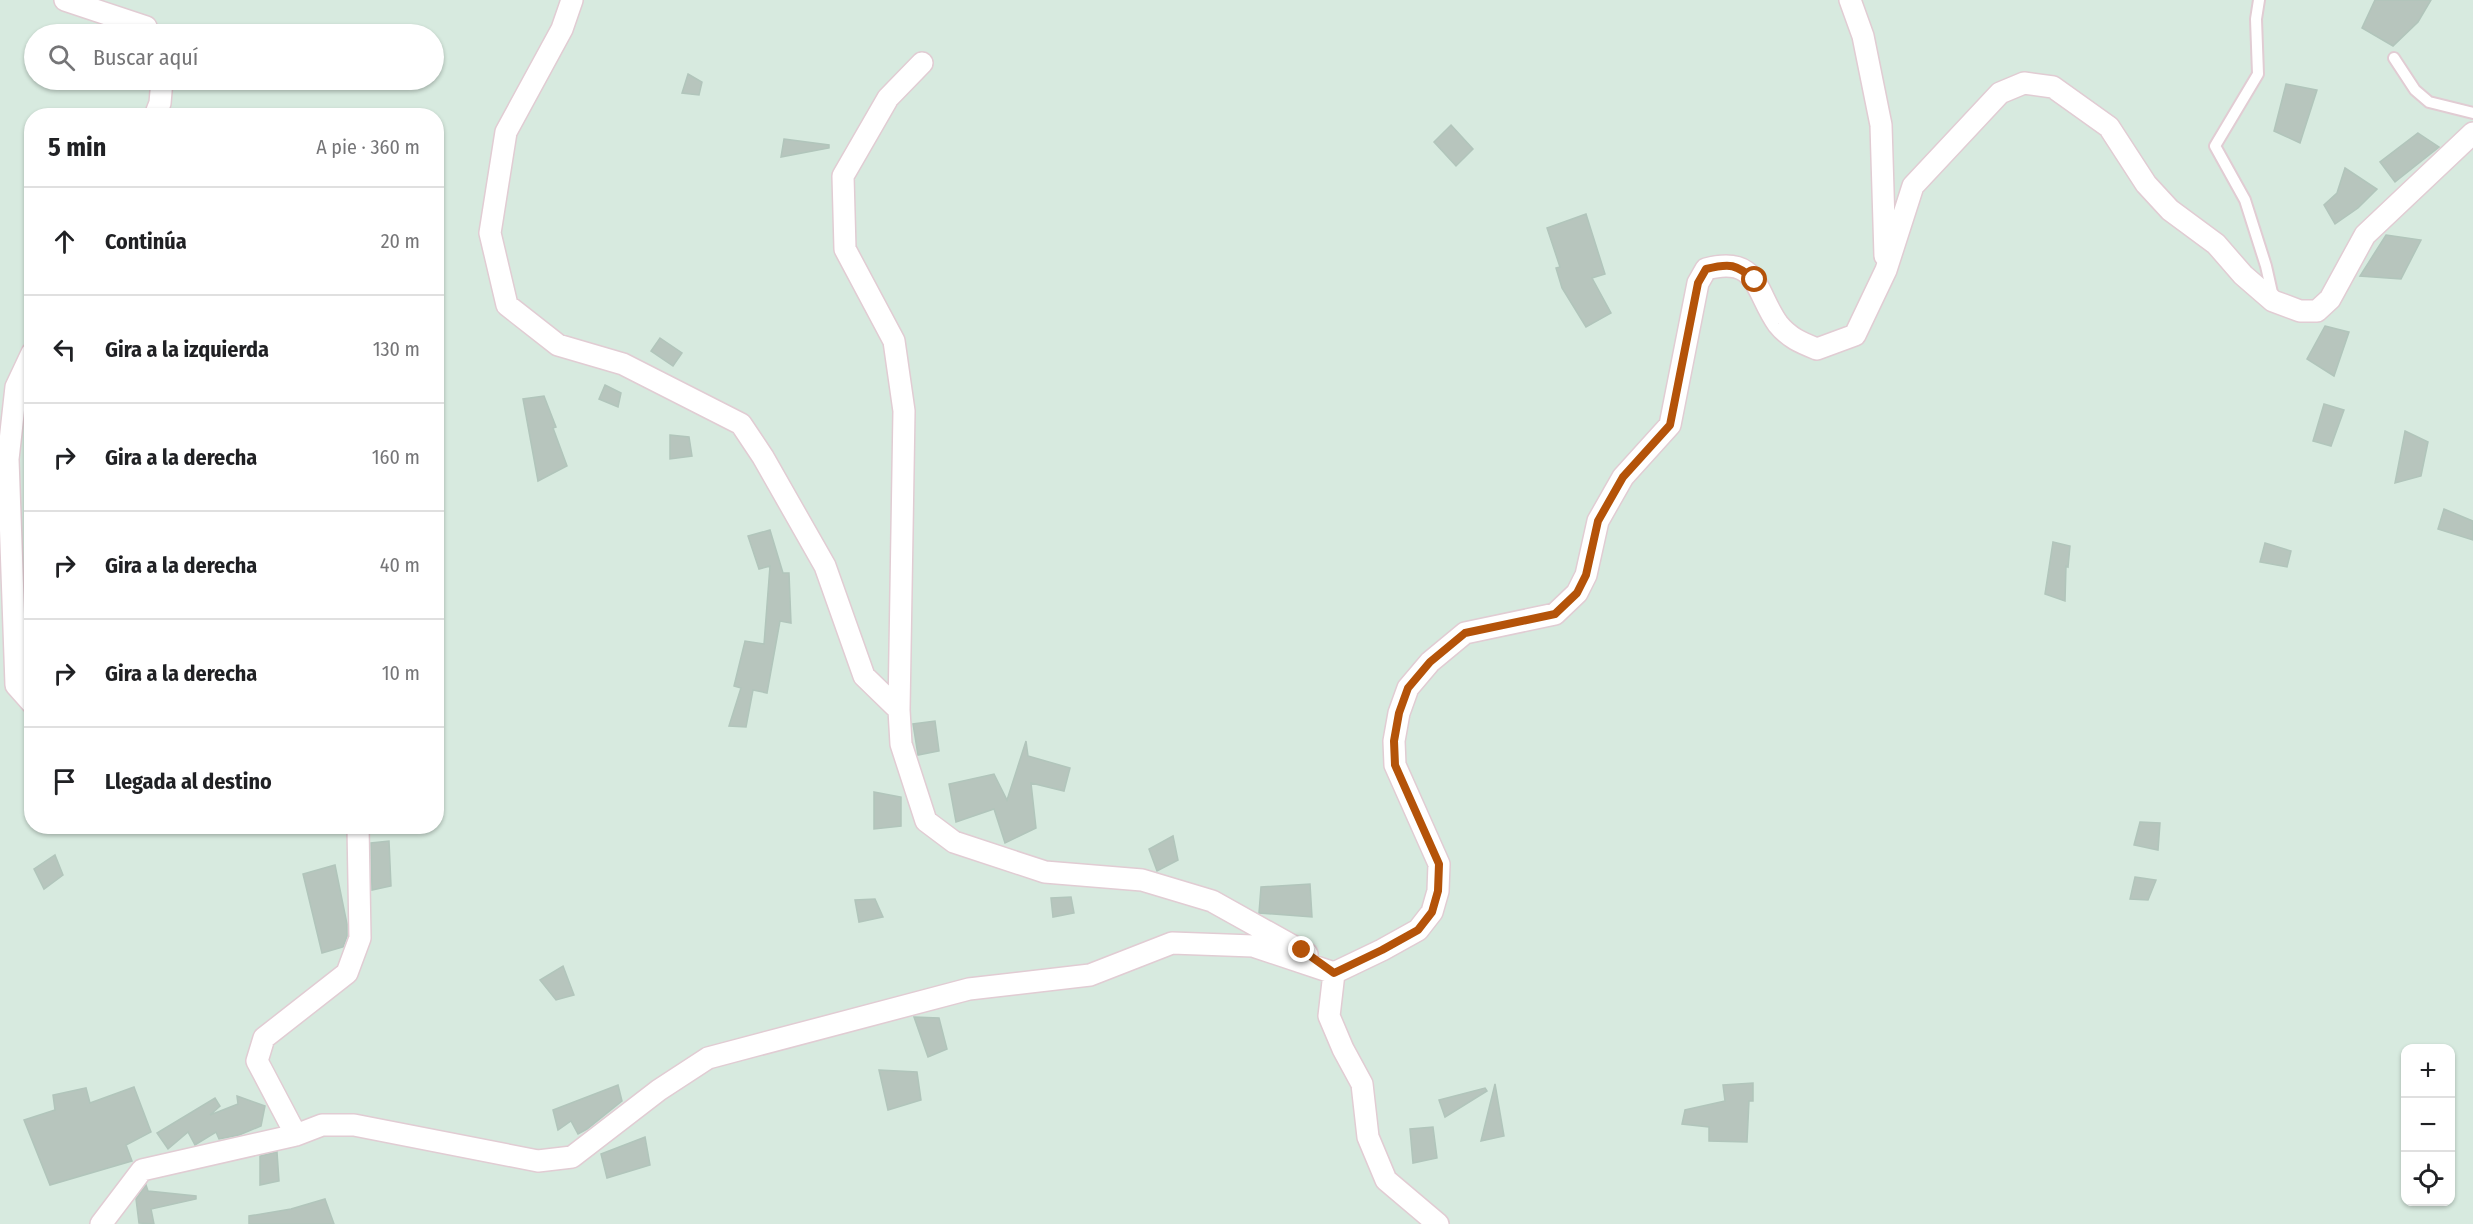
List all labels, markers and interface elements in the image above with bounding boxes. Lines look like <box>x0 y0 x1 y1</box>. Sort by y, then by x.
search box <box>24 24 444 90</box>
icon: search <box>45 41 78 74</box>
text: Buscar aquí <box>93 44 198 71</box>
text: 5 min <box>48 132 106 163</box>
text: A pie · 360 m <box>316 135 420 159</box>
icon: ahead <box>48 225 81 258</box>
text: Continúa <box>105 228 187 255</box>
text: 20 m <box>381 229 420 253</box>
route start <box>1741 266 1767 292</box>
icon: left <box>48 333 81 366</box>
text: Gira a la izquierda <box>105 336 269 363</box>
text: 130 m <box>373 337 420 361</box>
icon: right <box>48 441 81 474</box>
text: Gira a la derecha <box>105 444 257 471</box>
text: 160 m <box>372 445 420 469</box>
icon: right <box>48 549 81 582</box>
text: Gira a la derecha <box>105 552 257 579</box>
text: 40 m <box>380 553 420 577</box>
icon: right <box>48 657 81 690</box>
text: Gira a la derecha <box>105 660 257 687</box>
text: 10 m <box>382 661 420 685</box>
icon: arrive <box>48 765 81 798</box>
text: Llegada al destino <box>105 768 272 795</box>
route end <box>1288 936 1314 962</box>
map controls <box>2401 1044 2455 1206</box>
button: + <box>2401 1044 2455 1098</box>
button: − <box>2401 1098 2455 1152</box>
button: locate <box>2401 1152 2455 1206</box>

